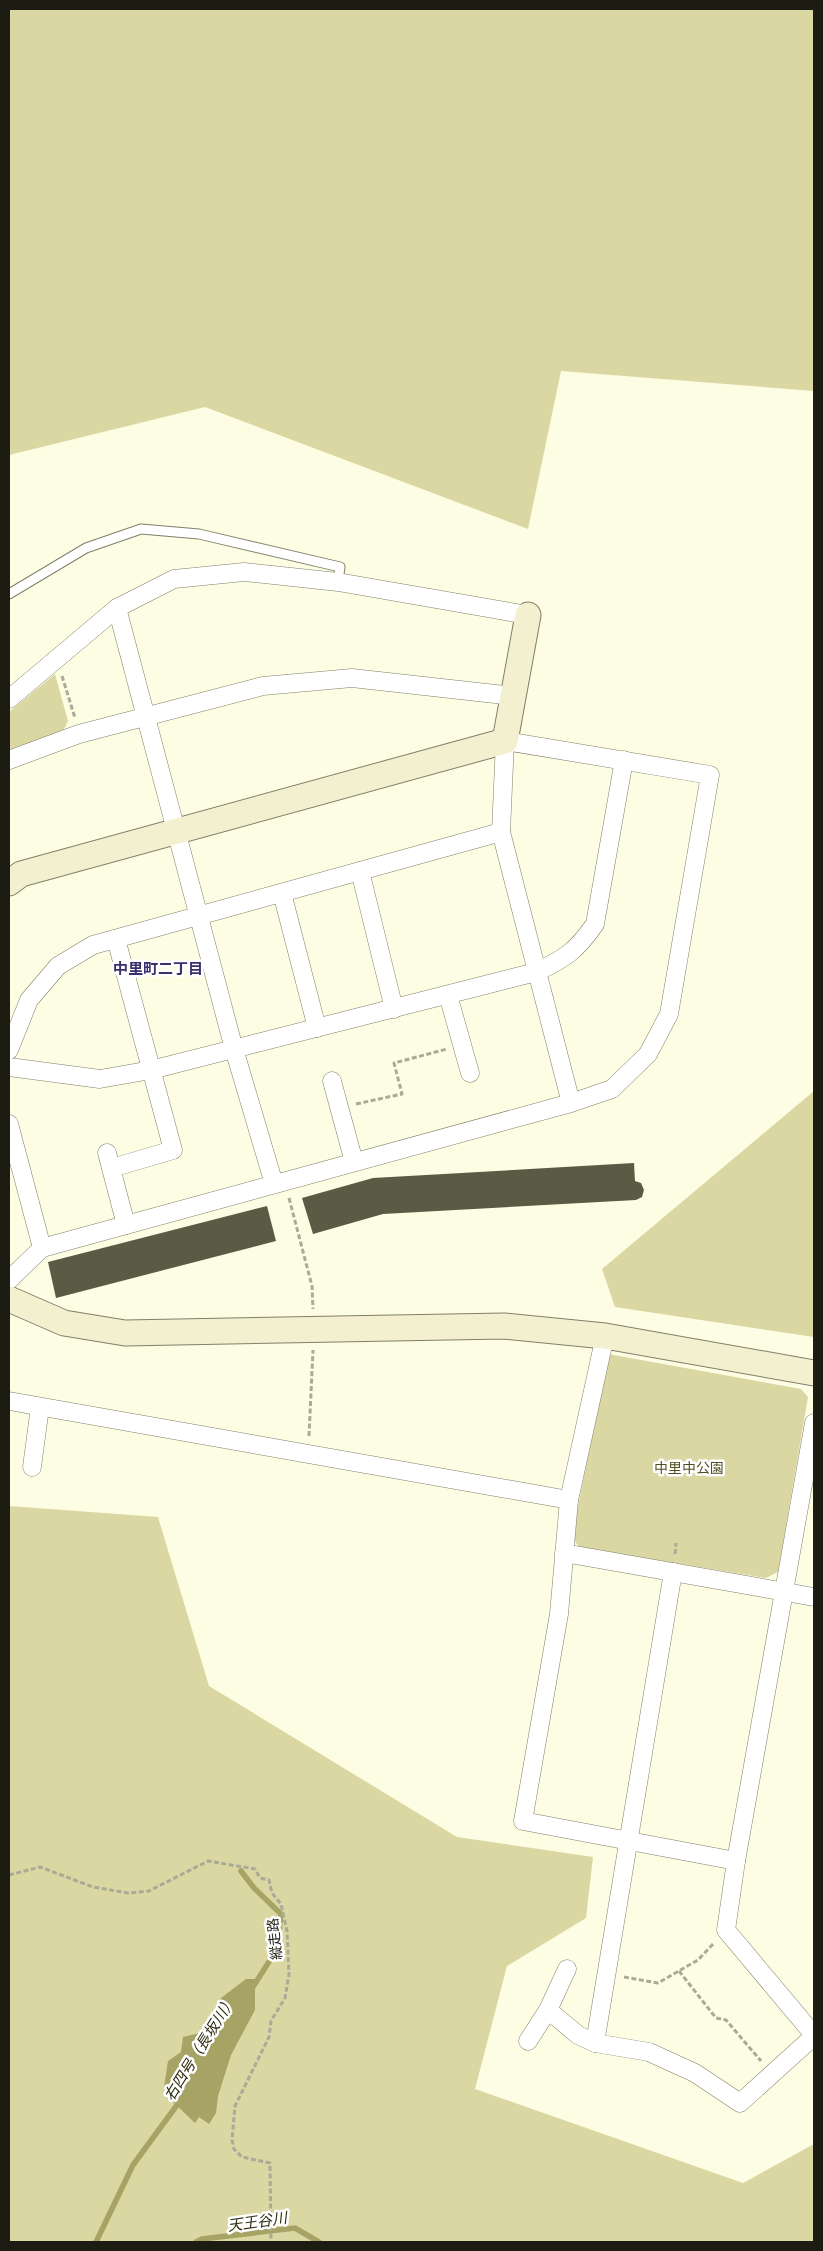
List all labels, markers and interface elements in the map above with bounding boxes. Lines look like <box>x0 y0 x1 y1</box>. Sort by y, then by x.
district label: 中里町二丁目 <box>113 959 203 977</box>
park label: 中里中公園 <box>654 1459 724 1476</box>
street label: 縦走路 <box>263 1917 285 1961</box>
water label: 右四号（長坂川） <box>160 1992 238 2104</box>
water label: 天王谷川 <box>226 2208 290 2234</box>

